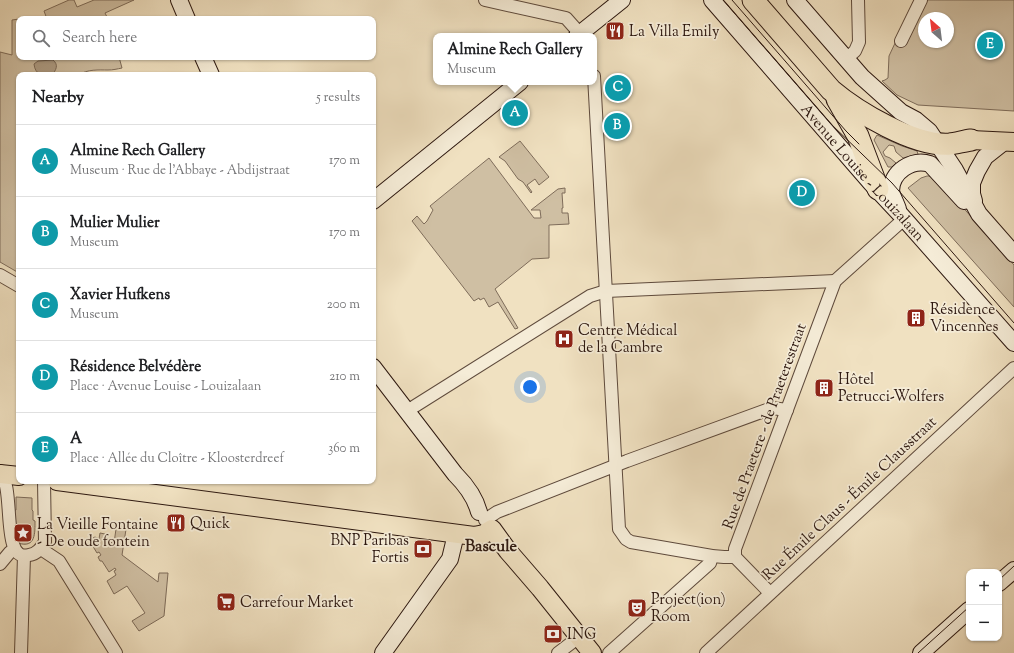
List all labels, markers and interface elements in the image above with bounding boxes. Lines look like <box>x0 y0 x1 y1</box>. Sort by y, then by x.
north arrow <box>918 12 954 48</box>
search box <box>16 16 376 60</box>
restaurant icon: La Villa Emily <box>604 20 626 42</box>
place label: La Villa Emily <box>629 22 720 43</box>
icon: search <box>30 27 52 49</box>
text: Search here <box>62 28 137 49</box>
pin: E <box>977 30 1003 60</box>
popup <box>433 33 597 85</box>
text: Almine Rech Gallery <box>447 40 583 61</box>
text: Museum <box>447 61 496 79</box>
pin: C <box>605 73 631 103</box>
text: Nearby <box>32 86 84 110</box>
text: 5 results <box>316 89 360 107</box>
pin: A <box>502 98 528 128</box>
street label: Avenue Louise - Louizalaan <box>795 100 929 247</box>
pin: B <box>604 111 630 141</box>
text: Almine Rech Gallery <box>70 141 205 162</box>
text: A <box>40 152 50 170</box>
text: 170 m <box>329 152 360 170</box>
text: Museum · Rue de l'Abbaye - Abdijstraat <box>70 162 290 180</box>
pin: D <box>789 178 815 208</box>
text: Mulier Mulier <box>70 213 160 234</box>
text: B <box>41 224 49 242</box>
text: 170 m <box>329 224 360 242</box>
text: Museum <box>70 234 119 252</box>
text: Xavier Hufkens <box>70 285 170 306</box>
text: C <box>40 296 50 314</box>
text: 200 m <box>327 296 360 314</box>
place label: Résidence Vincennes <box>930 300 999 338</box>
text: Museum <box>70 306 119 324</box>
building icon: Résidence Vincennes <box>905 307 927 329</box>
place label: Centre Médical de la Cambre <box>578 321 677 359</box>
street label: Rue de Praetere - de Praeterestraat <box>718 321 812 532</box>
hospital icon: Centre Médical de la Cambre <box>553 328 575 350</box>
text: Résidence Belvédère <box>70 357 201 378</box>
text: D <box>40 368 50 386</box>
text: 210 m <box>329 368 360 386</box>
place label: Hôtel Petrucci-Wolfers <box>838 370 944 408</box>
your location <box>520 377 540 397</box>
building icon: Hôtel Petrucci-Wolfers <box>813 377 835 399</box>
text: Place · Avenue Louise - Louizalaan <box>70 378 261 396</box>
street label: Rue Émile Claus - Émile Clausstraat <box>758 412 942 586</box>
text: A <box>70 429 82 450</box>
text: E <box>41 440 49 458</box>
text: 360 m <box>328 440 360 458</box>
text: Place · Allée du Cloître - Kloosterdreef <box>70 450 284 468</box>
restaurant icon: Quick <box>165 512 187 534</box>
place label: Quick <box>190 514 230 535</box>
place label: La Vieille Fontaine - De oude fontein <box>37 515 158 553</box>
place icon: La Vieille Fontaine - De oude fontein <box>12 522 34 544</box>
place label: BNP Paribas Fortis <box>330 531 409 569</box>
district label: Bascule <box>465 536 518 559</box>
bank icon: BNP Paribas Fortis <box>412 538 434 560</box>
map controls <box>966 569 1002 641</box>
button: + <box>966 569 1002 605</box>
place label: Project(ion) Room <box>651 590 726 628</box>
supermarket icon: Carrefour Market <box>215 591 237 613</box>
place label: Carrefour Market <box>240 593 353 614</box>
theatre icon: Project(ion) Room <box>626 597 648 619</box>
button: − <box>966 605 1002 641</box>
bank icon: ING <box>542 623 564 645</box>
place label: ING <box>567 625 596 646</box>

